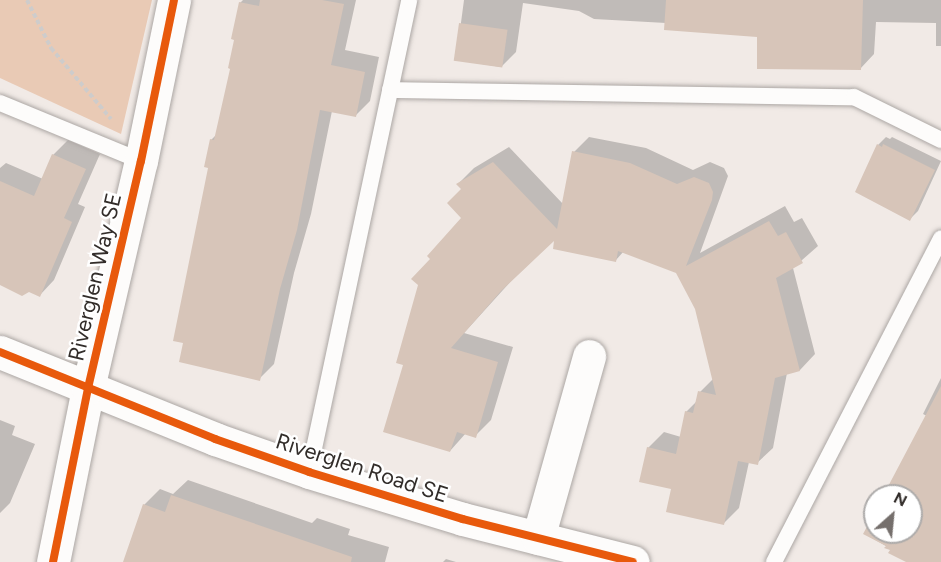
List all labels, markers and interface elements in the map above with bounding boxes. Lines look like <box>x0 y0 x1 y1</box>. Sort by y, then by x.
street label: Riverglen Way SE <box>63 190 127 364</box>
street label: Riverglen Road SE <box>273 428 451 508</box>
north arrow <box>863 484 923 544</box>
text: N <box>891 488 910 511</box>

